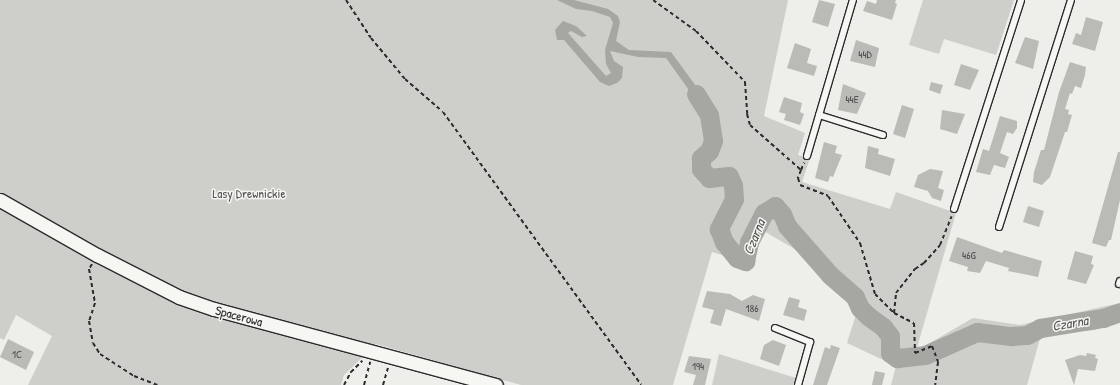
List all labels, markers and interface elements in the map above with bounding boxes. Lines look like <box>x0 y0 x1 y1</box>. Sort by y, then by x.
house number: 44D <box>858 47 872 61</box>
house number: 44E <box>845 92 859 106</box>
park label: Lasy Drewnickie <box>212 185 286 201</box>
water label: Czarna <box>739 217 769 257</box>
house number: 46G <box>962 248 976 262</box>
house number: 186 <box>745 301 759 315</box>
street label: Spacerowa <box>214 302 264 330</box>
water label: Czarna <box>1051 312 1089 334</box>
house number: 1C <box>12 347 22 361</box>
house number: 194 <box>692 359 704 373</box>

